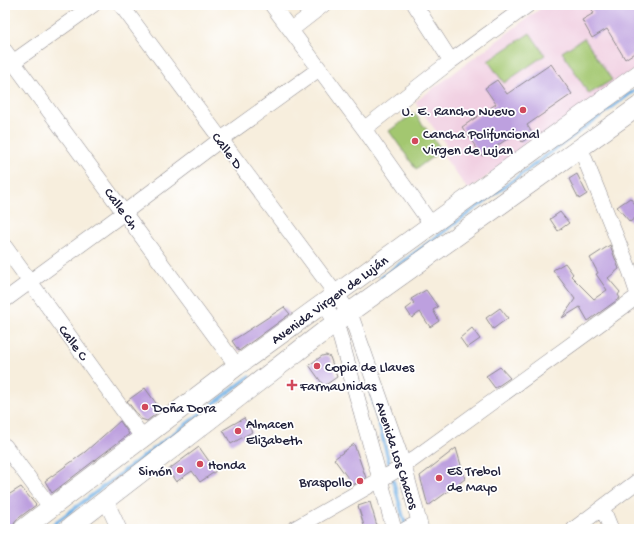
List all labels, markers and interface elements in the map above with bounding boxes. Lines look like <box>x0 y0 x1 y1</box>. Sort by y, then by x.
place label: U. E. Rancho Nuevo <box>402 104 515 121</box>
marker: U. E. Rancho Nuevo <box>518 105 528 115</box>
place label: Cancha Polifuncional Virgen de Lujan <box>422 127 540 160</box>
street label: Calle D <box>207 130 246 174</box>
marker: Cancha Polifuncional Virgen de Lujan <box>410 136 420 146</box>
street label: Calle Ch <box>99 185 141 234</box>
street label: Avenida Virgen de Luján <box>269 253 393 349</box>
street label: Calle C <box>53 322 91 366</box>
place label: Copia de Llaves <box>325 360 415 377</box>
marker: Copia de Llaves <box>312 361 322 371</box>
place label: FarmaUnidas <box>299 379 377 396</box>
marker: FarmaUnidas <box>287 380 297 390</box>
street label: Avenida Los Chacos <box>370 400 421 512</box>
place label: Doña Dora <box>152 401 217 418</box>
marker: Doña Dora <box>140 402 150 412</box>
place label: Almacen Elizabeth <box>246 417 303 450</box>
marker: Almacen Elizabeth <box>233 426 243 436</box>
place label: Honda <box>208 458 247 475</box>
marker: Honda <box>195 459 205 469</box>
place label: Simón <box>139 464 172 481</box>
place label: ES Trebol de Mayo <box>447 464 501 497</box>
marker: Simón <box>175 465 185 475</box>
marker: ES Trebol de Mayo <box>434 473 444 483</box>
place label: Braspollo <box>298 475 352 492</box>
marker: Braspollo <box>355 476 365 486</box>

